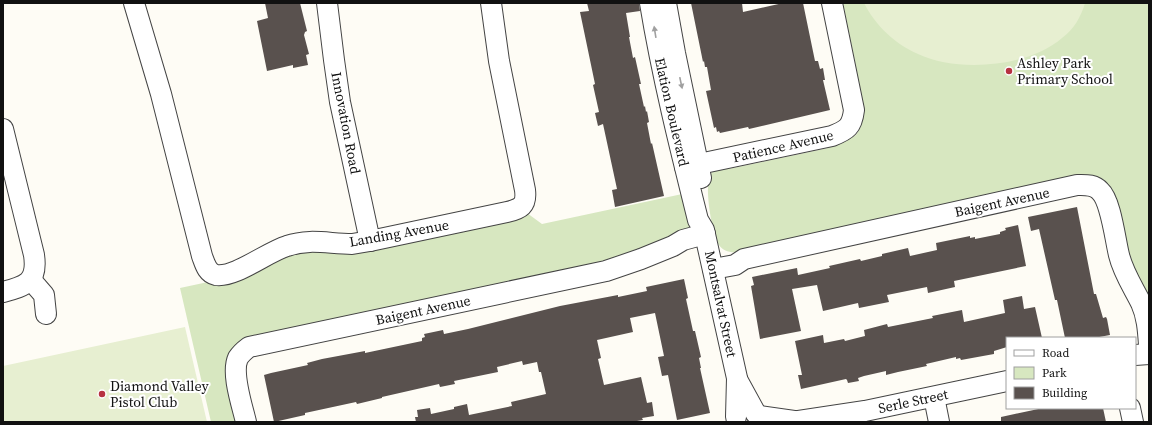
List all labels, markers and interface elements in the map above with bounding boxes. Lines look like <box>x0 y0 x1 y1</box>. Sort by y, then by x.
one-way arrow <box>652 26 658 38</box>
place label: Ashley Park Primary School <box>1017 53 1113 89</box>
street label: Elation Boulevard <box>650 56 694 168</box>
marker: Ashley Park Primary School <box>1004 66 1014 76</box>
street label: Innovation Road <box>326 70 366 176</box>
one-way arrow <box>679 76 685 89</box>
street label: Patience Avenue <box>731 125 835 167</box>
street label: Baigent Avenue <box>953 182 1051 222</box>
street label: Landing Avenue <box>348 214 450 252</box>
street label: Montsalvat Street <box>700 249 742 359</box>
street label: Baigent Avenue <box>374 290 472 330</box>
legend <box>1006 337 1136 409</box>
text: Road <box>1042 345 1069 361</box>
text: Park <box>1042 365 1067 381</box>
place label: Diamond Valley Pistol Club <box>110 376 210 412</box>
street label: Serle Street <box>876 384 950 418</box>
text: Building <box>1042 385 1087 401</box>
marker: Diamond Valley Pistol Club <box>97 389 107 399</box>

